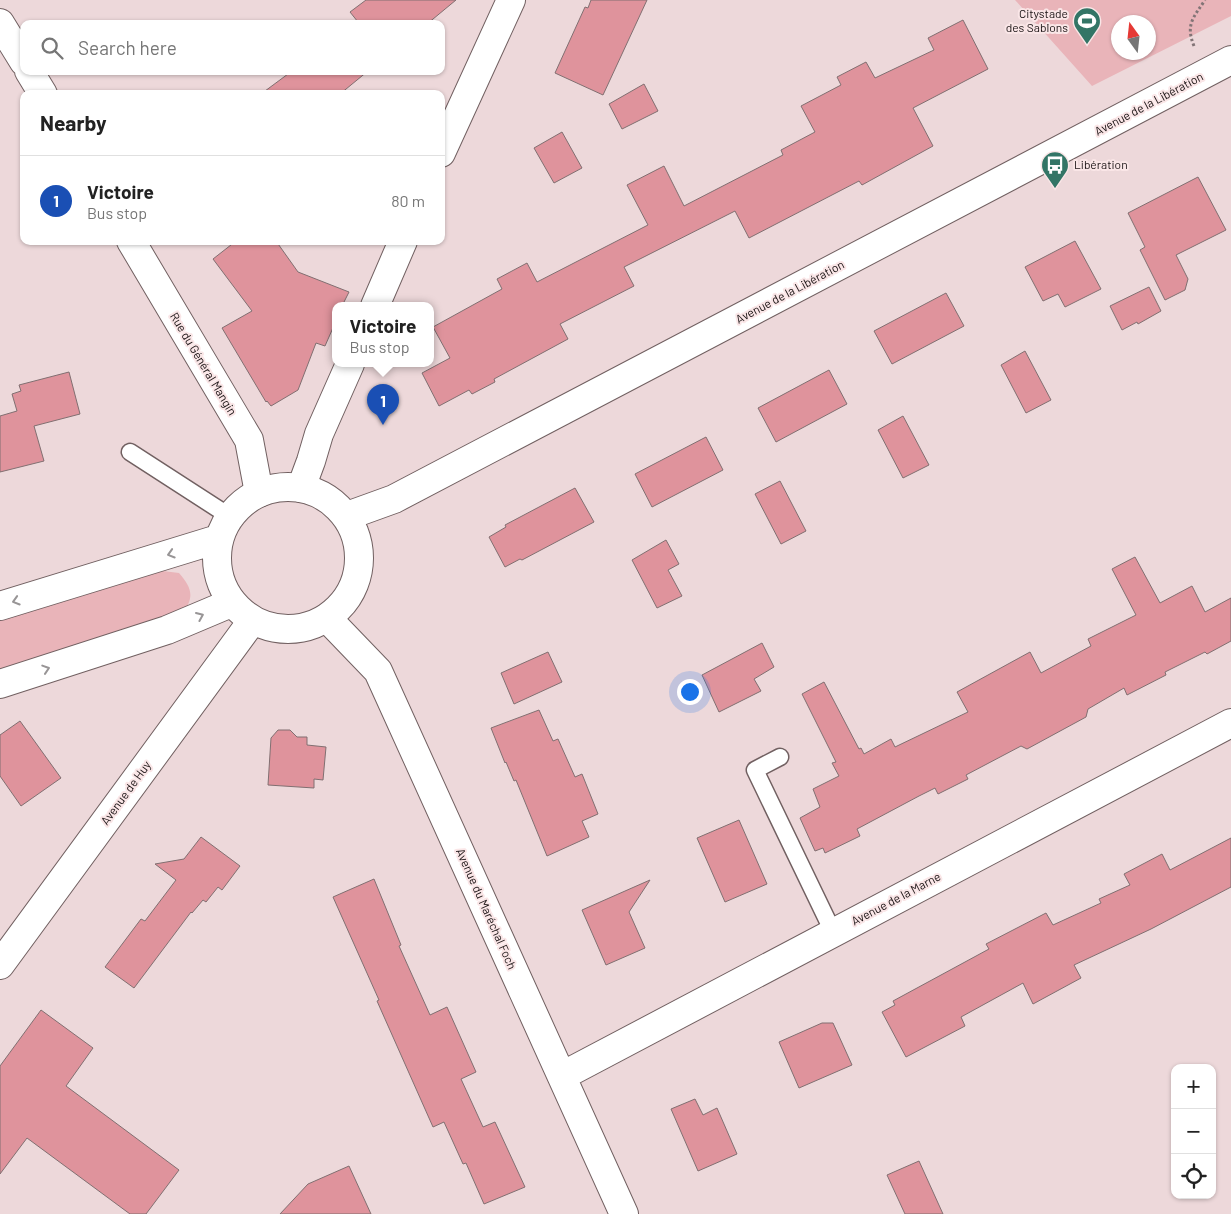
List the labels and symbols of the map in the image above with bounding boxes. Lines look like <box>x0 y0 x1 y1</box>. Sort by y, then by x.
place label: Citystade des Sablons <box>1006 6 1068 34</box>
sports icon: Citystade des Sablons <box>1072 6 1102 45</box>
north arrow <box>1111 15 1156 60</box>
street label: Avenue de la Libération <box>1092 69 1205 138</box>
bus stop icon: Libération <box>1040 150 1070 189</box>
place label: Libération <box>1074 157 1128 171</box>
street label: Avenue de la Libération <box>733 257 846 326</box>
street label: Rue du Général Mangin <box>168 310 240 417</box>
pin: 1 <box>367 384 399 425</box>
one-way arrow <box>168 548 176 558</box>
one-way arrow <box>12 596 21 606</box>
one-way arrow <box>195 612 204 622</box>
one-way arrow <box>42 664 50 674</box>
your location <box>677 679 703 705</box>
street label: Avenue de Huy <box>97 757 153 827</box>
street label: Avenue du Maréchal Foch <box>454 846 520 971</box>
street label: Avenue de la Marne <box>849 869 943 928</box>

